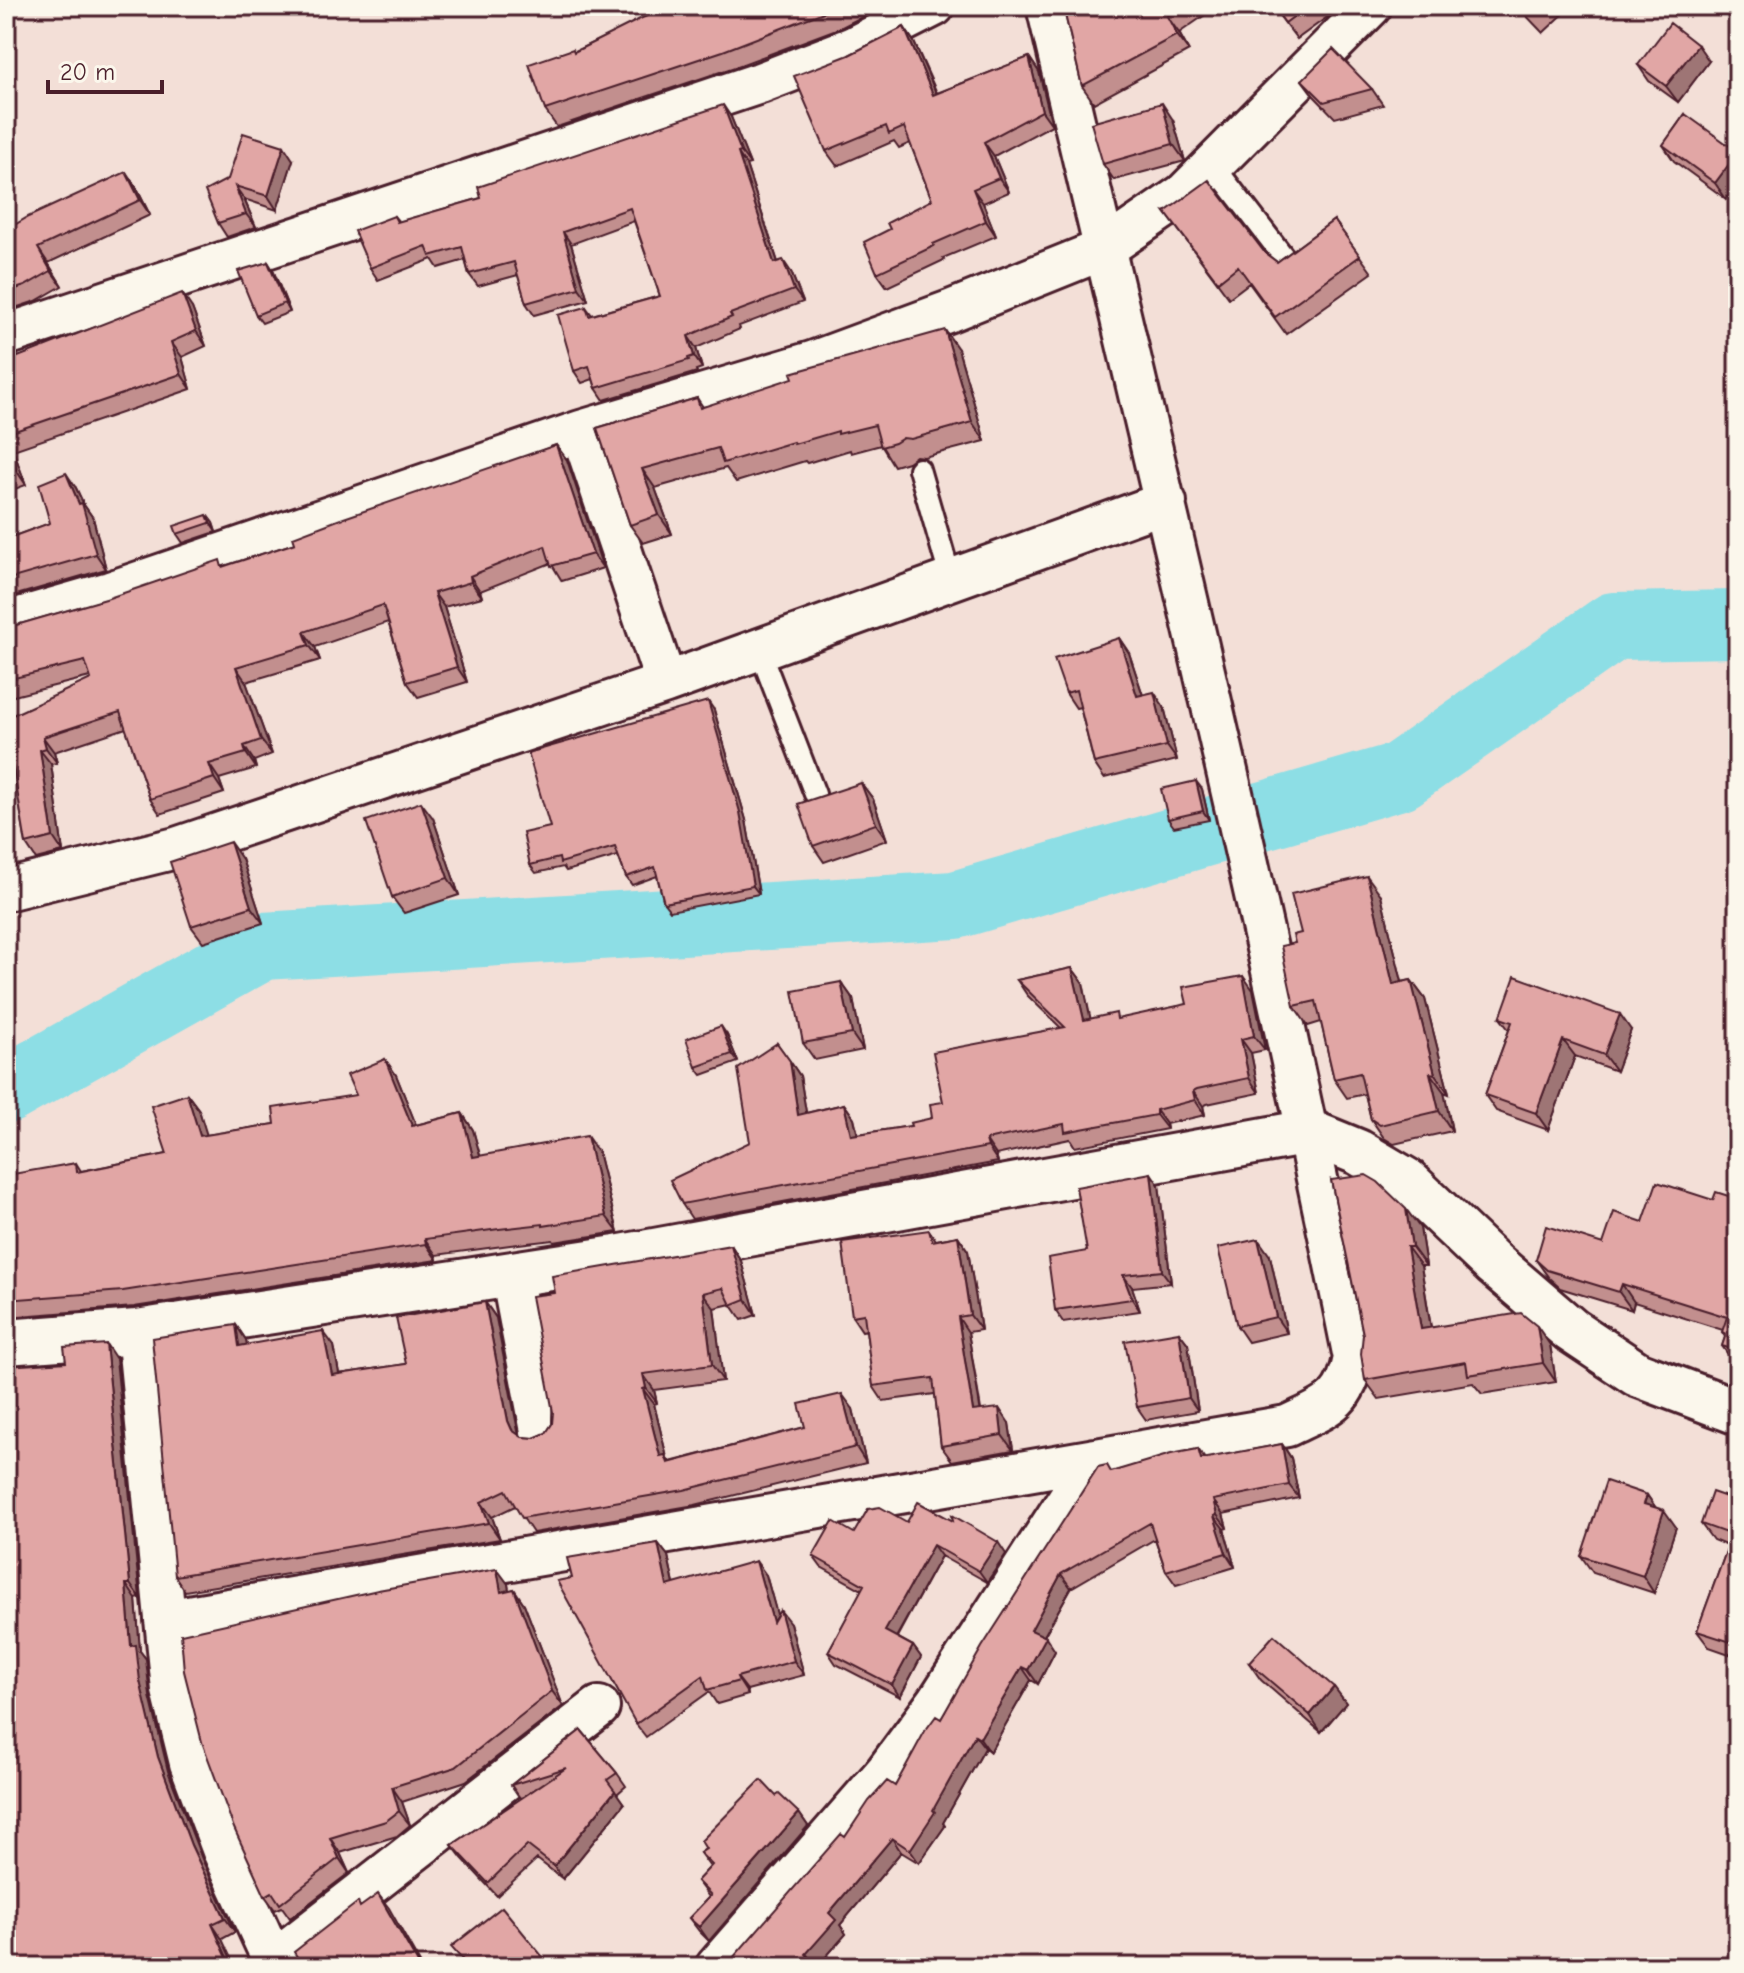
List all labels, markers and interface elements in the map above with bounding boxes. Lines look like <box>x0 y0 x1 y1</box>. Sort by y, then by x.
scale bar <box>48 44 162 94</box>
text: 20 m <box>60 58 115 86</box>

